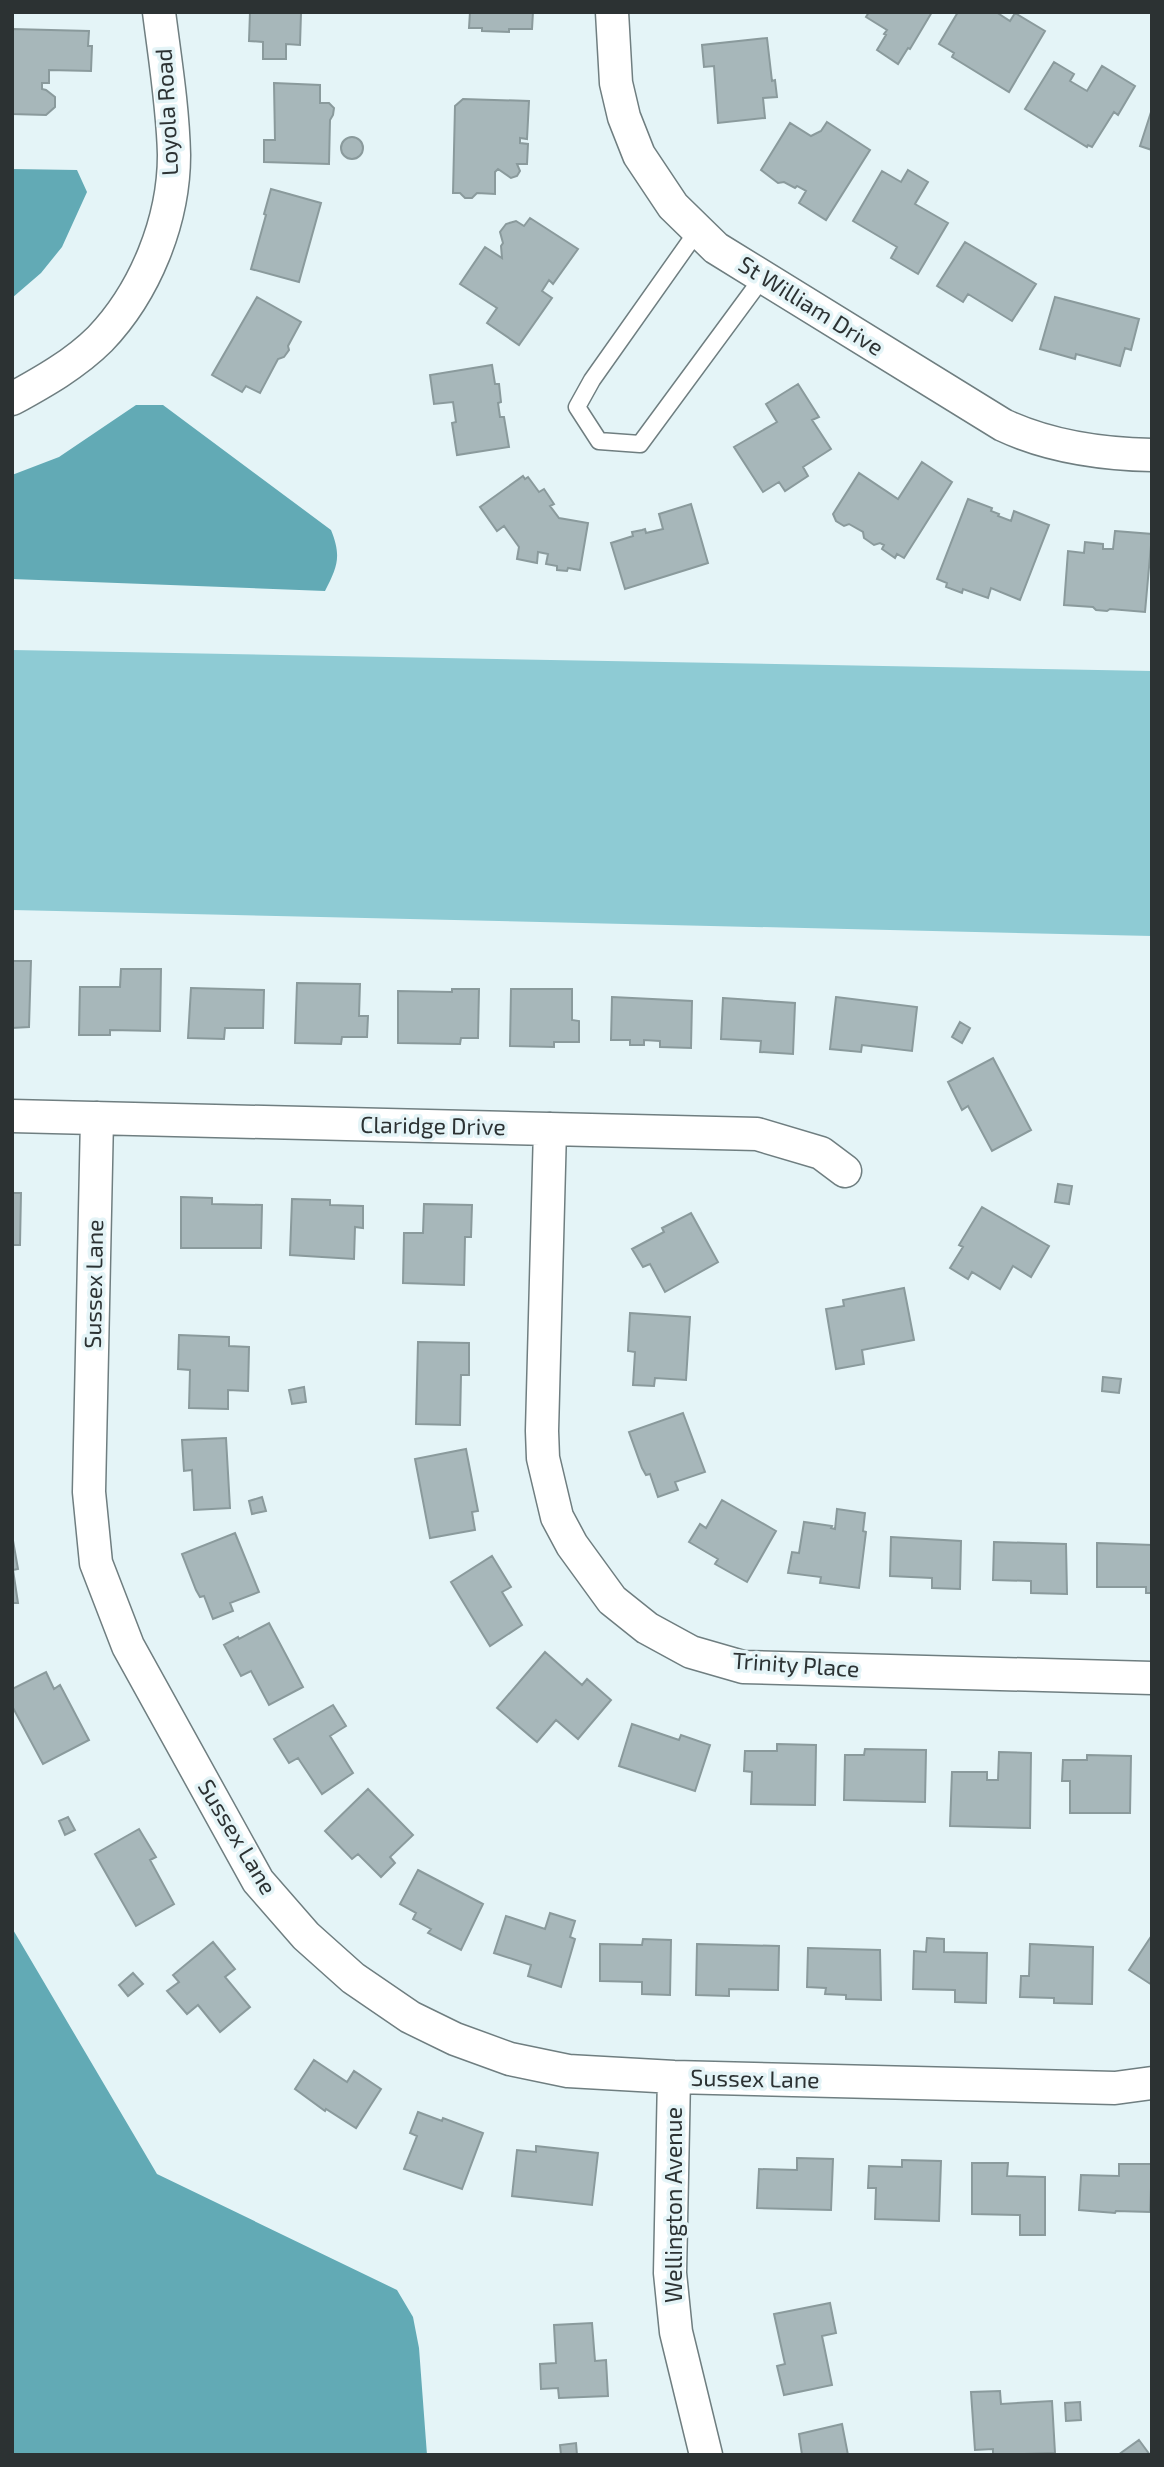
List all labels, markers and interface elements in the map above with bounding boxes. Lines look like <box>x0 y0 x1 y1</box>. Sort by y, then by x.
street label: Loyola Road <box>149 48 183 176</box>
street label: St William Drive <box>734 249 889 361</box>
street label: Claridge Drive <box>360 1110 506 1140</box>
street label: Sussex Lane <box>78 1219 108 1349</box>
street label: Trinity Place <box>732 1646 861 1682</box>
street label: Sussex Lane <box>193 1774 283 1899</box>
street label: Sussex Lane <box>690 2063 820 2093</box>
street label: Wellington Avenue <box>659 2107 687 2303</box>

